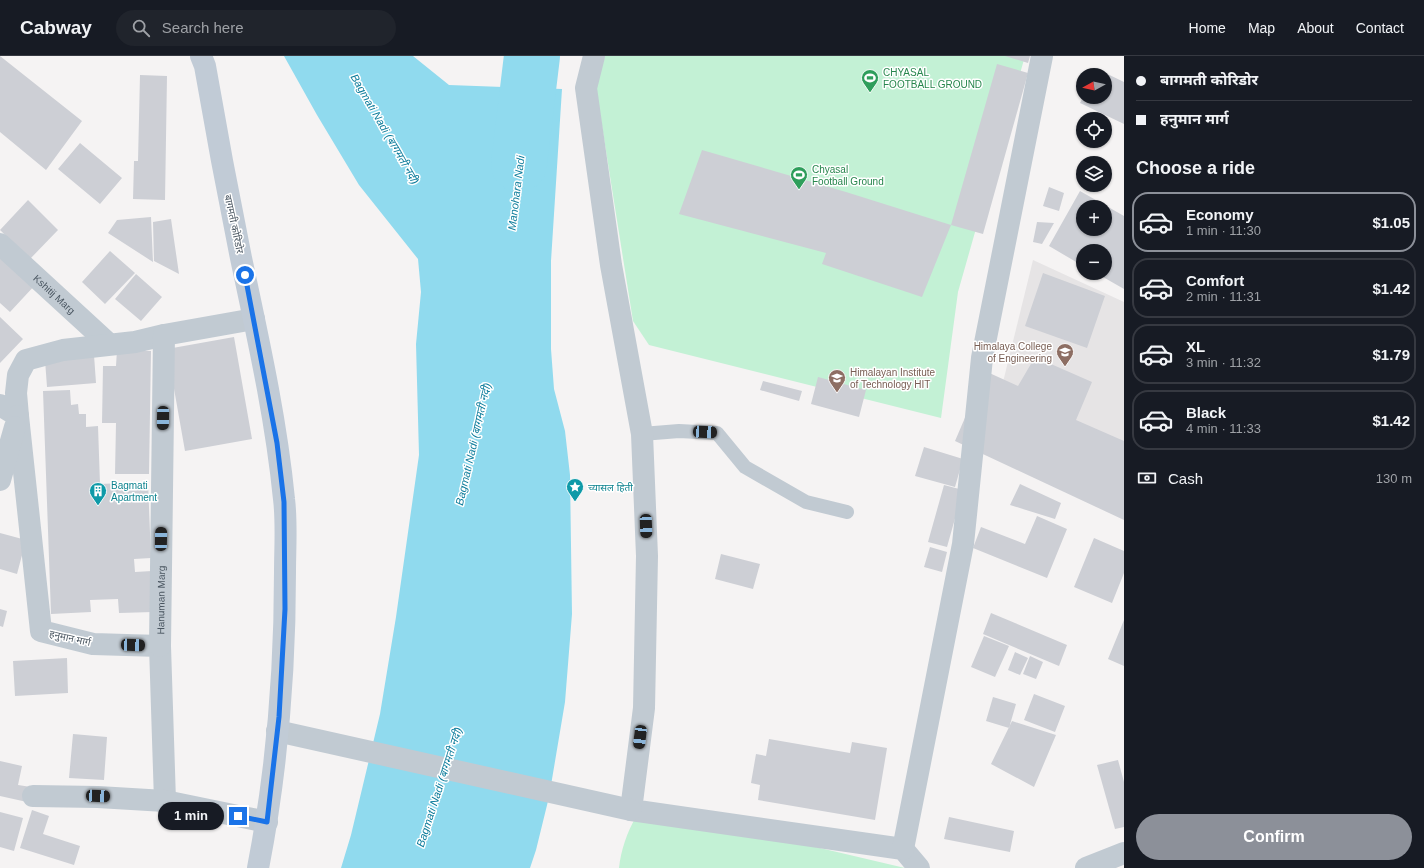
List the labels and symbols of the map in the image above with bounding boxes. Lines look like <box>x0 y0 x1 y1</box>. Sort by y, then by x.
place label: CHYASAL FOOTBALL GROUND <box>883 67 982 90</box>
sports icon: CHYASAL FOOTBALL GROUND <box>860 68 880 93</box>
north arrow <box>1076 68 1112 104</box>
water label: Bagmati Nadi (बागमती नदी) <box>348 72 422 187</box>
water label: Manohara Nadi <box>505 154 527 231</box>
place label: Chyasal Football Ground <box>812 164 884 187</box>
sports icon: Chyasal Football Ground <box>789 165 809 190</box>
street label: बागमती कोरिडोर <box>222 194 246 255</box>
route start <box>236 266 254 284</box>
street label: Kshitij Marg <box>32 272 78 316</box>
place label: Himalaya College of Engineering <box>974 341 1052 364</box>
school or university icon: Himalaya College of Engineering <box>1055 342 1075 367</box>
place label: Himalayan Institute of Technology HIT <box>850 367 935 390</box>
school or university icon: Himalayan Institute of Technology HIT <box>827 368 847 393</box>
water label: Bagmati Nadi (बागमती नदी) <box>453 381 493 506</box>
car <box>157 406 169 430</box>
car <box>693 425 717 439</box>
place icon: च्यासल हिती <box>565 477 585 502</box>
place label: Bagmati Apartment <box>111 480 157 503</box>
building icon: Bagmati Apartment <box>88 481 108 506</box>
place label: च्यासल हिती <box>588 482 633 493</box>
car <box>640 514 652 538</box>
car <box>155 527 167 551</box>
street label: Hanuman Marg <box>155 565 167 635</box>
street label: हनुमान मार्ग <box>48 628 93 649</box>
car <box>121 639 145 651</box>
car <box>633 724 647 750</box>
water label: Bagmati Nadi (बागमती नदी) <box>414 725 464 848</box>
car <box>86 789 110 803</box>
callout: 1 min <box>158 802 224 830</box>
route end <box>229 807 247 825</box>

